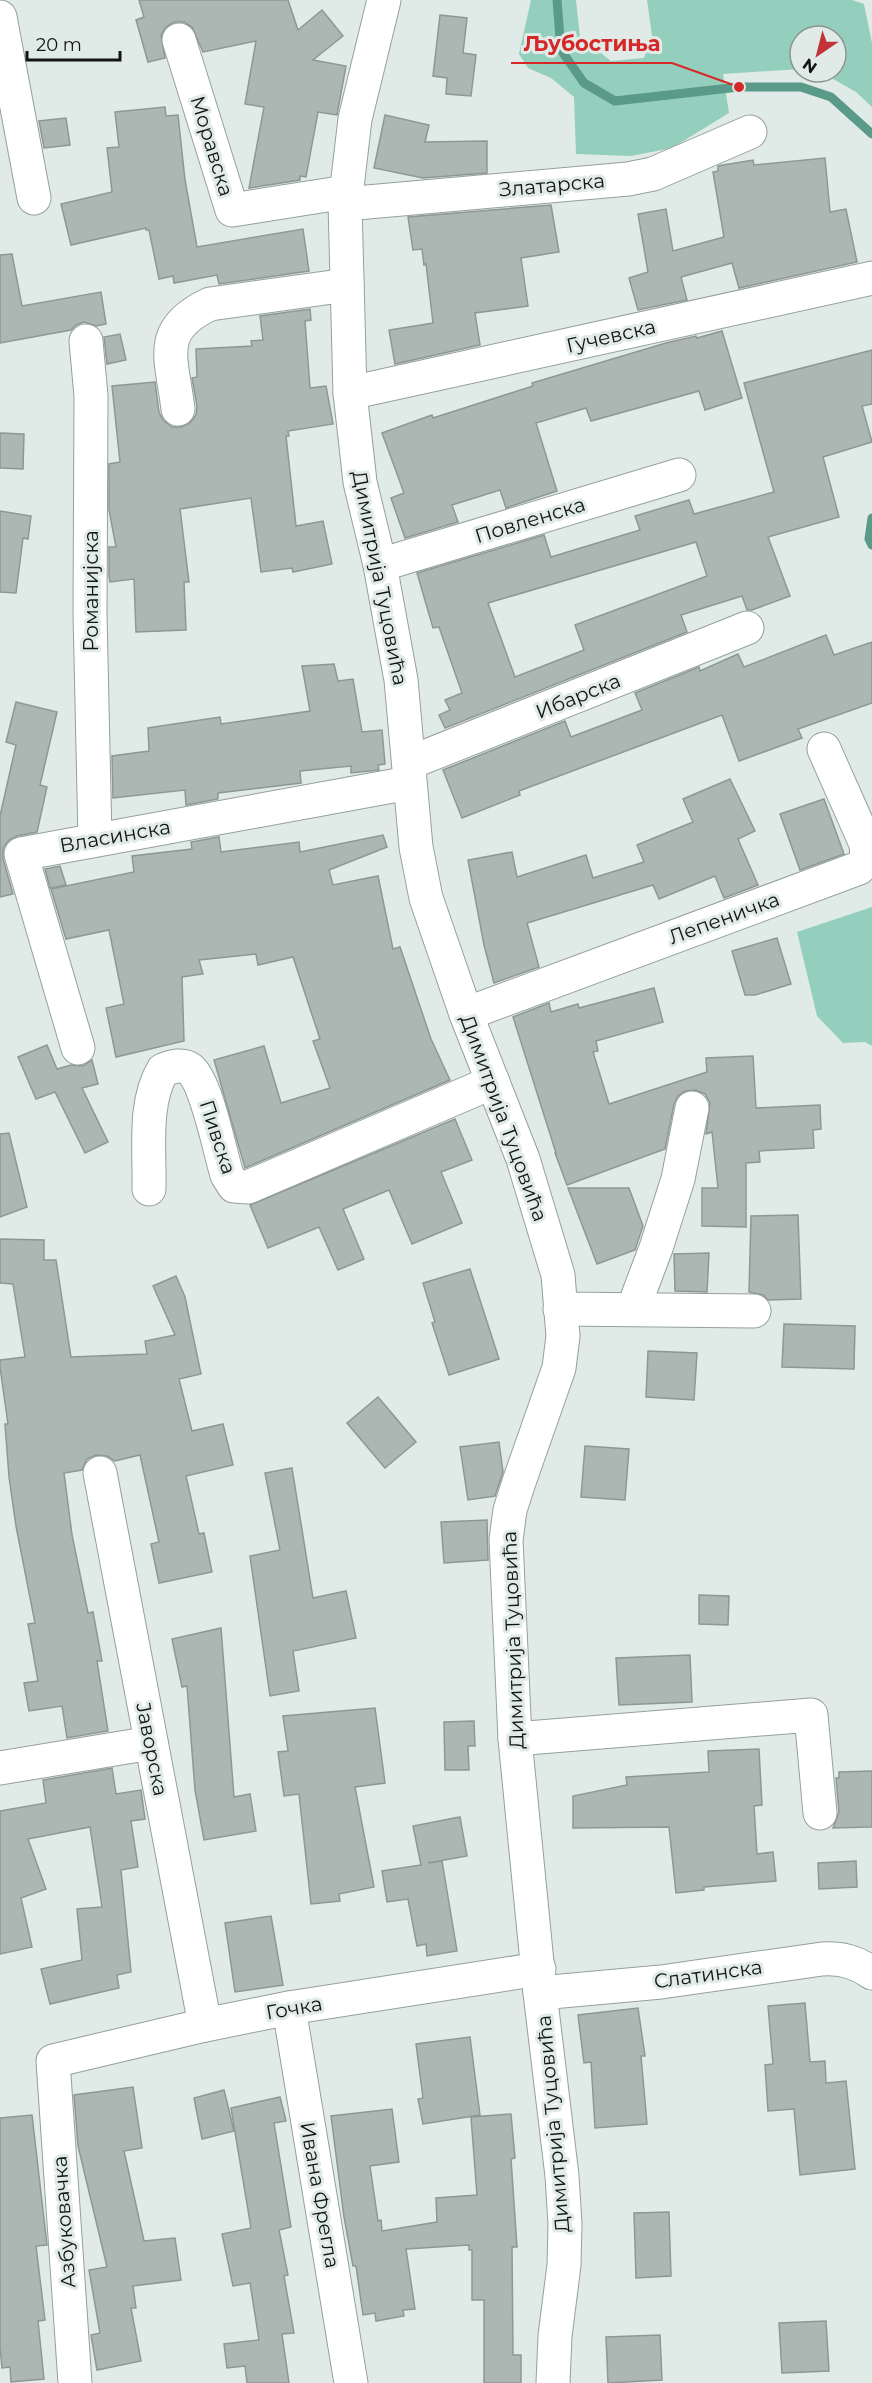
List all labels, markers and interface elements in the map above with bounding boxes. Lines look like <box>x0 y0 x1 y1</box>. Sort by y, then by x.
scale bar <box>27 24 120 62</box>
callout: Љубостиња <box>511 24 672 63</box>
north arrow <box>788 24 848 84</box>
text: Љубостиња <box>524 31 660 56</box>
text: 20 m <box>36 34 82 56</box>
text: N <box>799 54 820 77</box>
street label: Моравска <box>185 93 239 199</box>
street label: Златарска <box>498 168 606 202</box>
street label: Гучевска <box>564 314 658 358</box>
street label: Димитрија Туцовића <box>347 469 413 687</box>
street label: Повленска <box>472 492 588 548</box>
street label: Романијска <box>79 530 103 652</box>
street label: Ибарска <box>532 668 624 724</box>
street label: Власинска <box>58 814 172 858</box>
street label: Лепеничка <box>665 887 783 949</box>
street label: Димитрија Туцовића <box>455 1011 553 1225</box>
street label: Пивска <box>195 1097 241 1177</box>
street label: Димитрија Туцовића <box>497 1531 529 1749</box>
street label: Јаворска <box>131 1700 173 1798</box>
street label: Слатинска <box>652 1955 764 1993</box>
street label: Гочка <box>264 1991 324 2025</box>
street label: Димитрија Туцовића <box>532 2014 574 2234</box>
street label: Ивана Фрегла <box>295 2120 345 2270</box>
street label: Азбуковачка <box>47 2155 81 2289</box>

